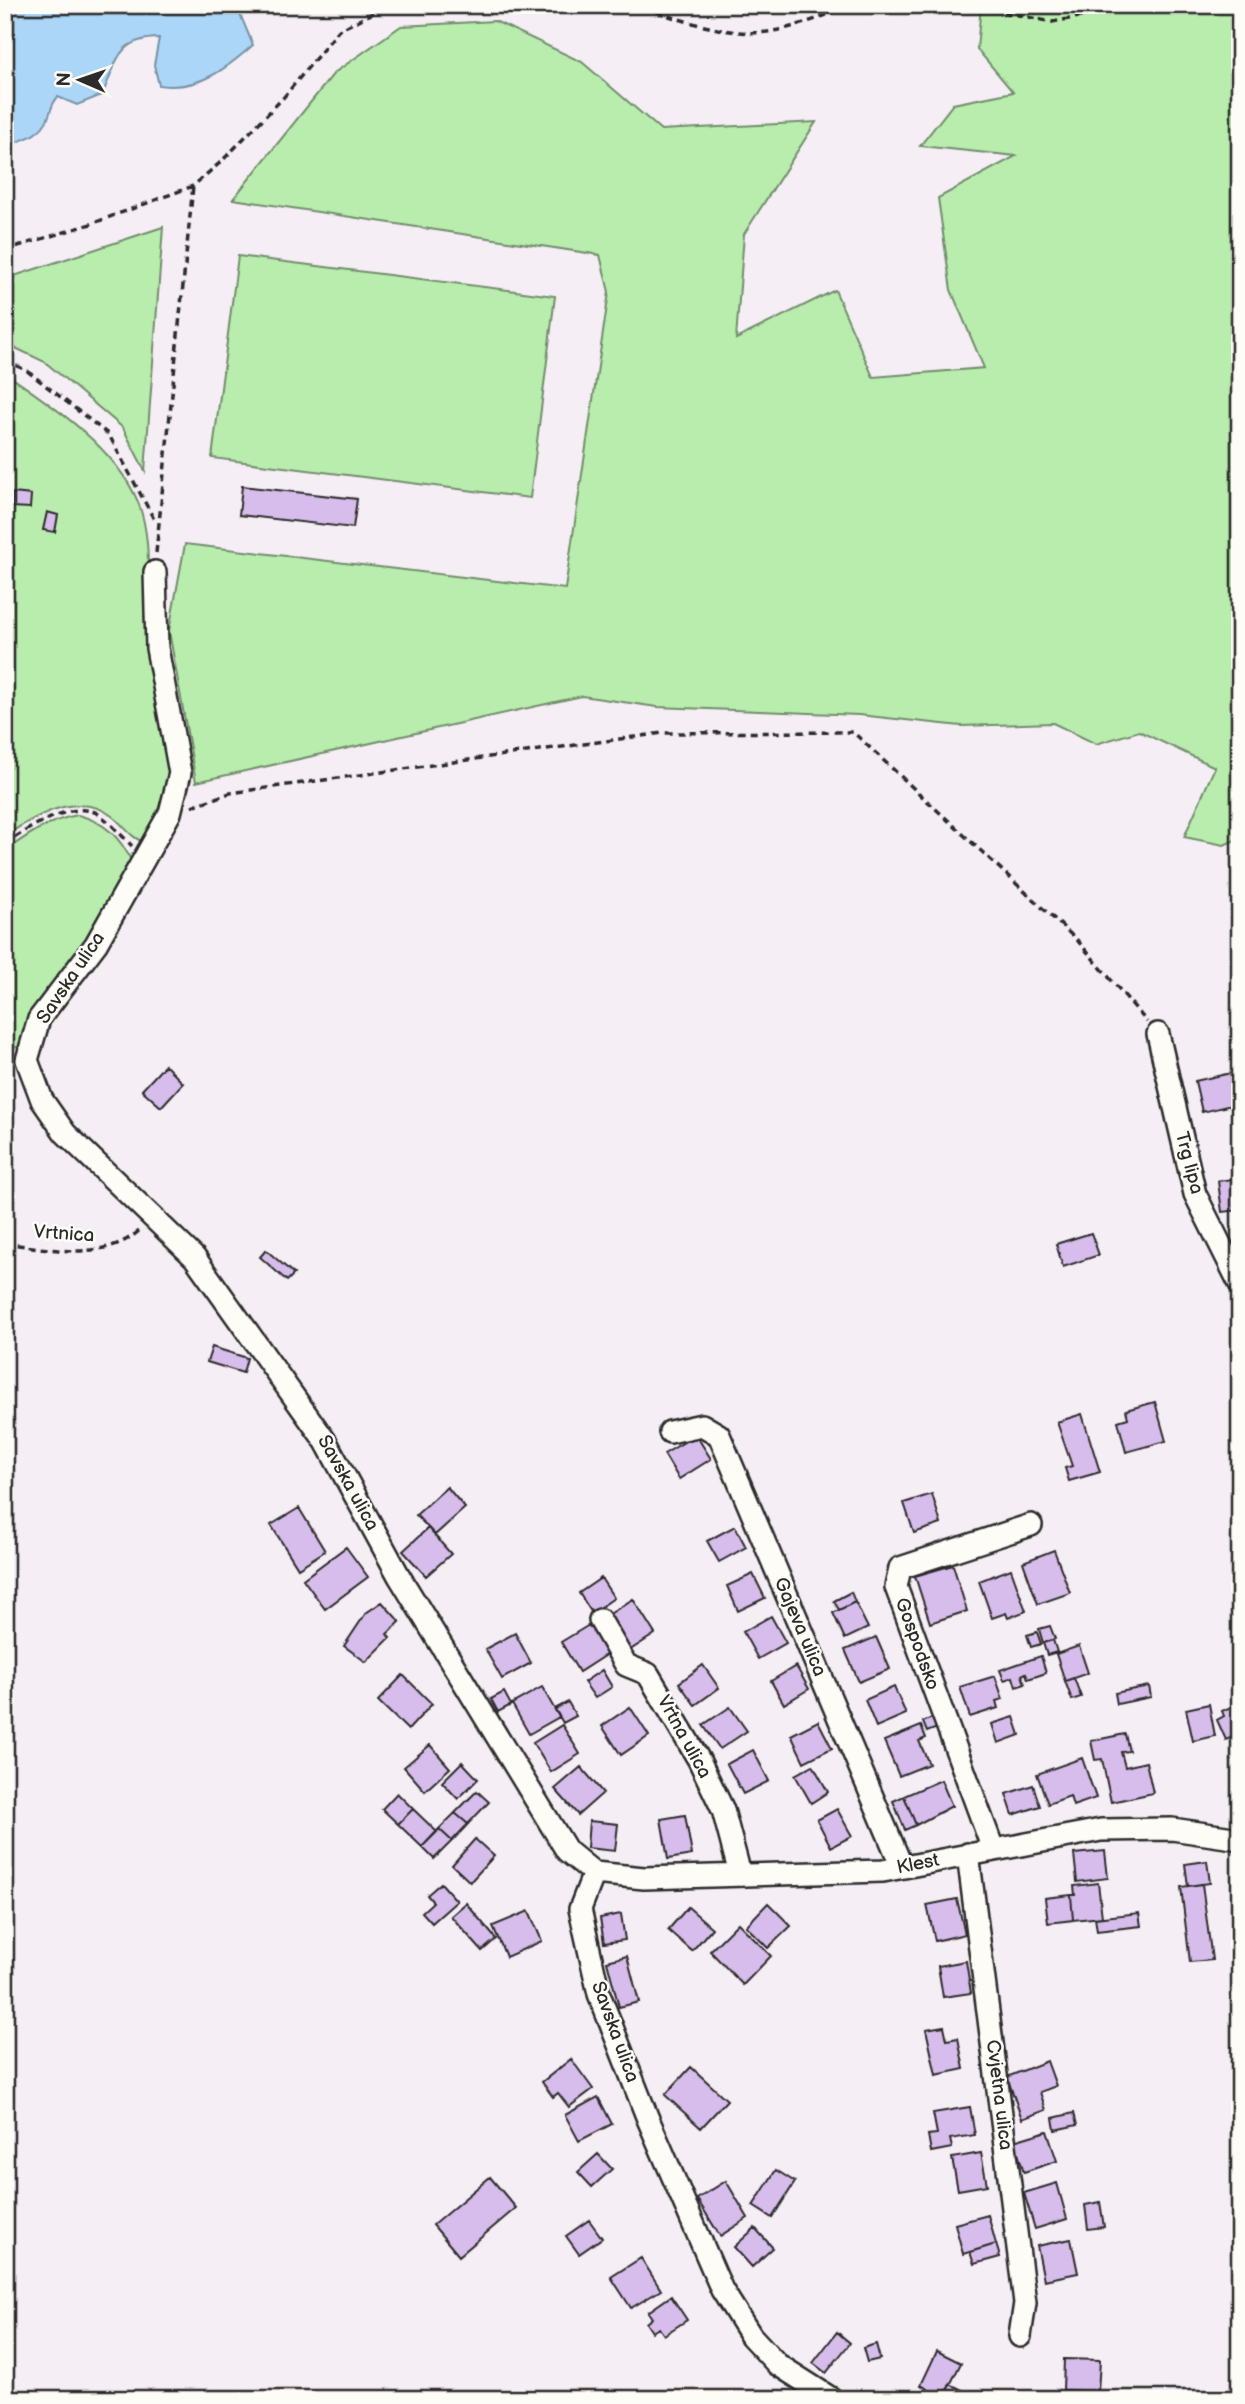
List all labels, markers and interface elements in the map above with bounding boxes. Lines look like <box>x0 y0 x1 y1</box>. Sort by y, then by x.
north arrow <box>46 46 116 116</box>
text: N <box>53 72 76 87</box>
street label: Savska ulica <box>32 928 110 1028</box>
street label: Trg lipa <box>1170 1129 1208 1197</box>
street label: Vrtnica <box>33 1220 95 1248</box>
street label: Savska ulica <box>312 1431 384 1535</box>
street label: Gajeva ulica <box>769 1574 831 1680</box>
street label: Gospodsko <box>890 1595 944 1693</box>
street label: Vrtna ulica <box>652 1691 716 1783</box>
street label: Klest <box>895 1849 941 1879</box>
street label: Savska ulica <box>586 1978 644 2086</box>
street label: Cvjetna ulica <box>981 2039 1017 2151</box>

